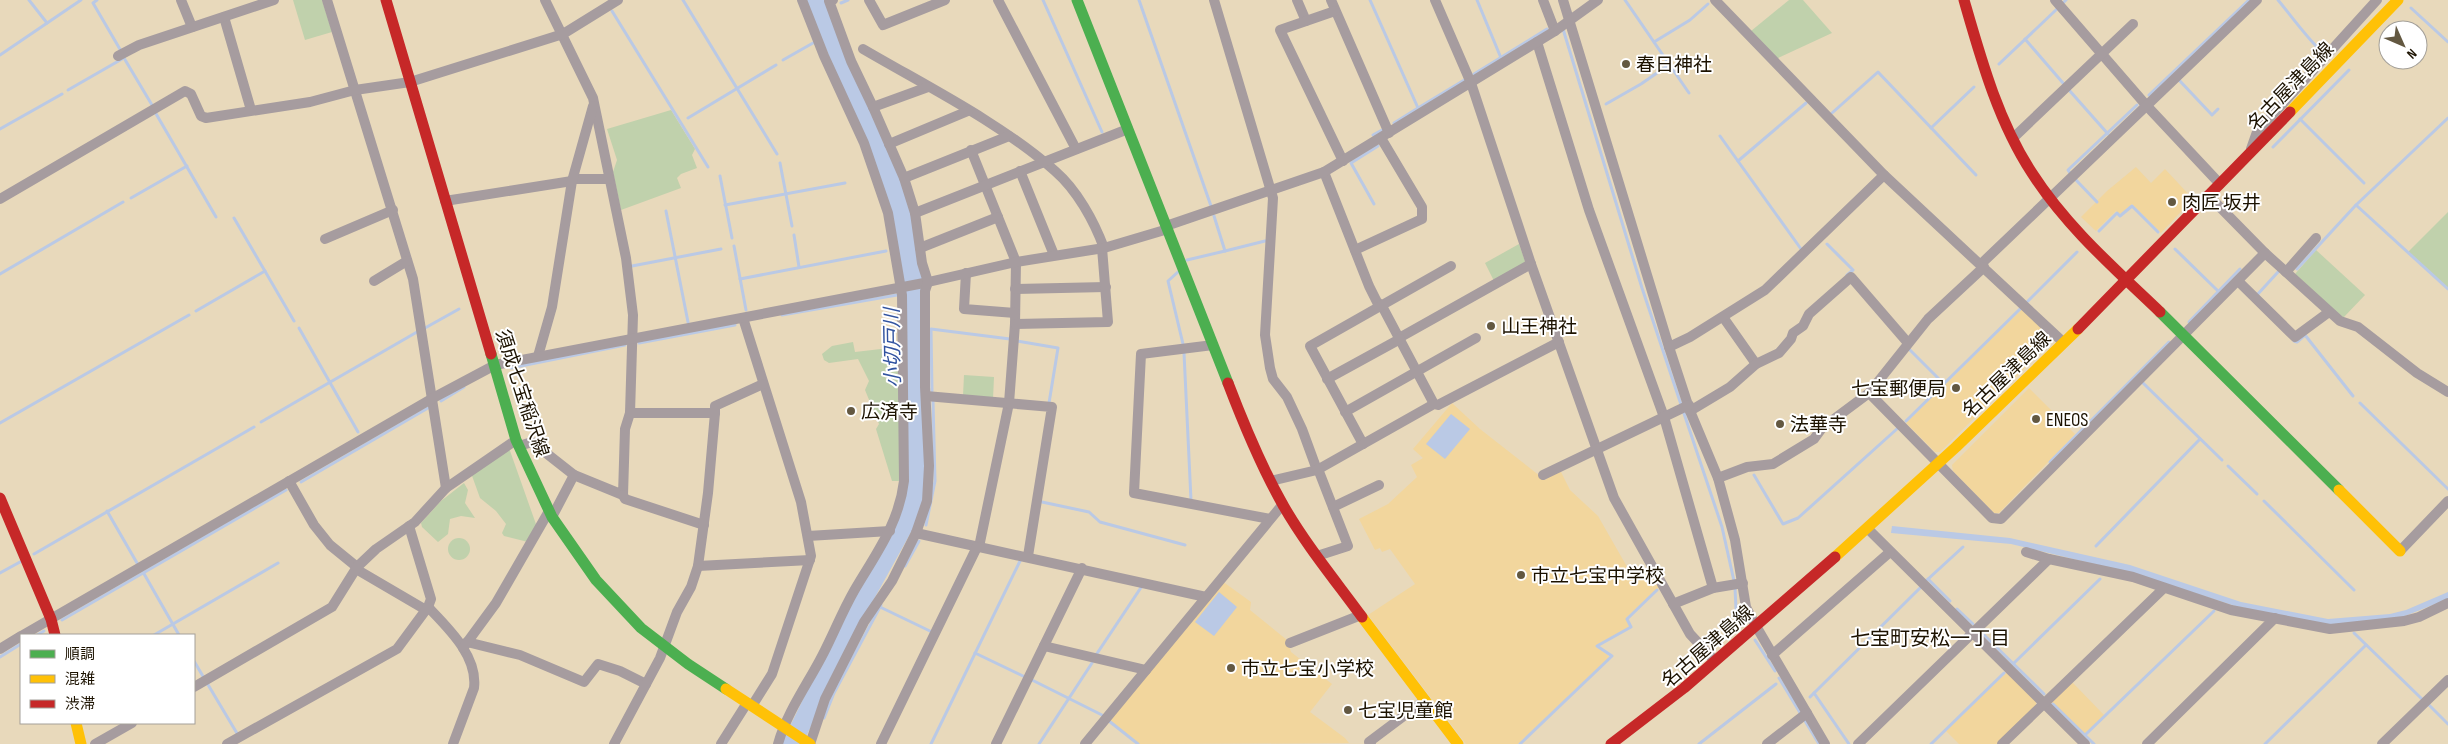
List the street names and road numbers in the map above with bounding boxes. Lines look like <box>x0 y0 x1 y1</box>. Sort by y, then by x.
street label: 名古屋津島線 <box>2243 38 2339 136</box>
street label: 須成七宝稲沢線 <box>490 327 553 460</box>
street label: 名古屋津島線 <box>1958 327 2056 423</box>
street label: 名古屋津島線 <box>1657 601 1759 693</box>

